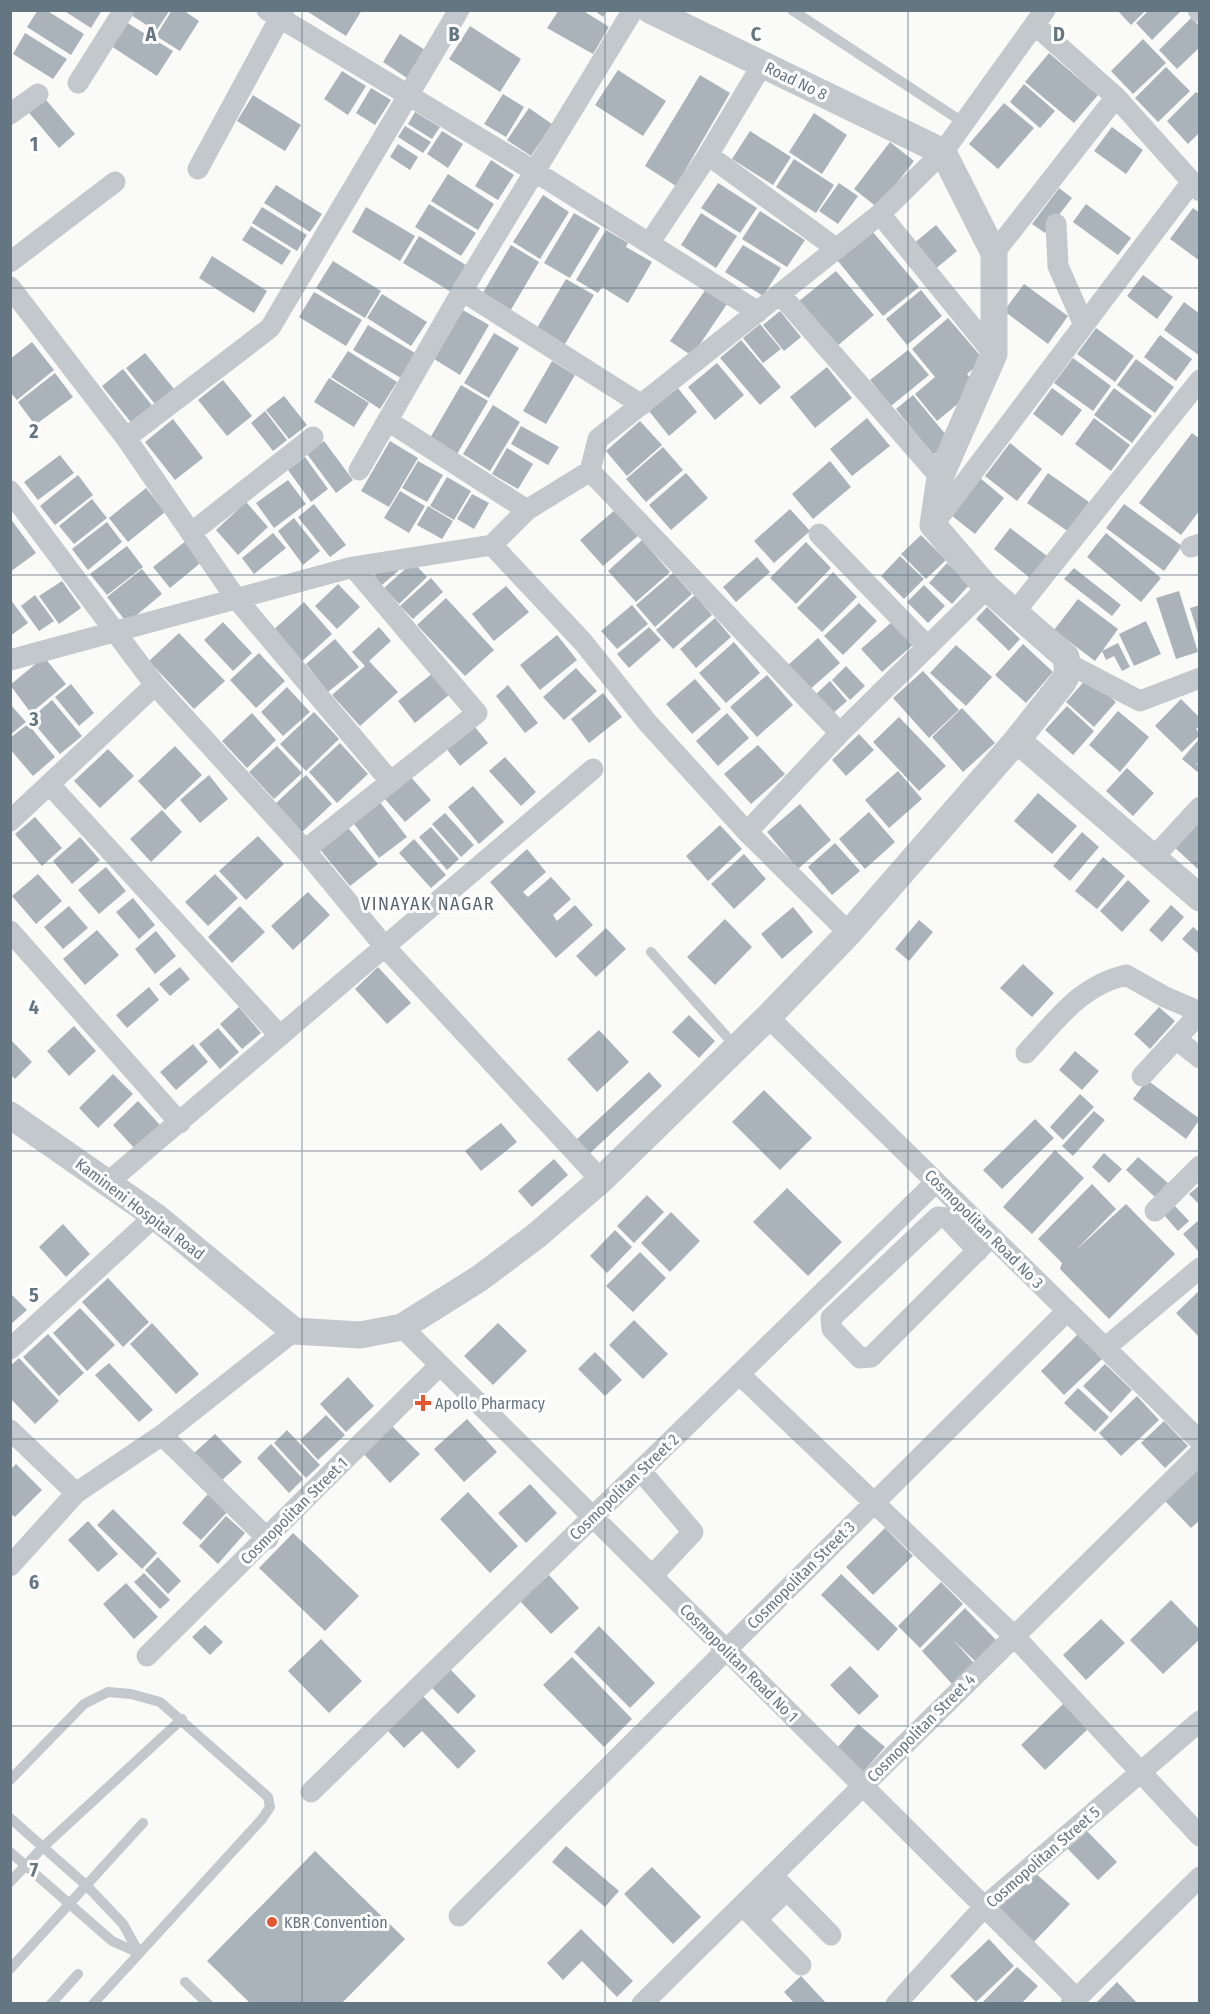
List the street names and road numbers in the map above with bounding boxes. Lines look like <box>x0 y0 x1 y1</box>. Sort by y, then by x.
street label: Road No 8 <box>762 58 830 104</box>
street label: Kamineni Hospital Road <box>72 1154 208 1264</box>
street label: Cosmopolitan Road No 3 <box>921 1166 1047 1292</box>
street label: Cosmopolitan Street 2 <box>566 1430 682 1544</box>
street label: Cosmopolitan Street 1 <box>237 1454 351 1568</box>
street label: Cosmopolitan Street 3 <box>743 1517 859 1633</box>
street label: Cosmopolitan Road No 1 <box>676 1600 802 1726</box>
street label: Cosmopolitan Street 4 <box>863 1670 979 1786</box>
street label: Cosmopolitan Street 5 <box>982 1802 1104 1912</box>

